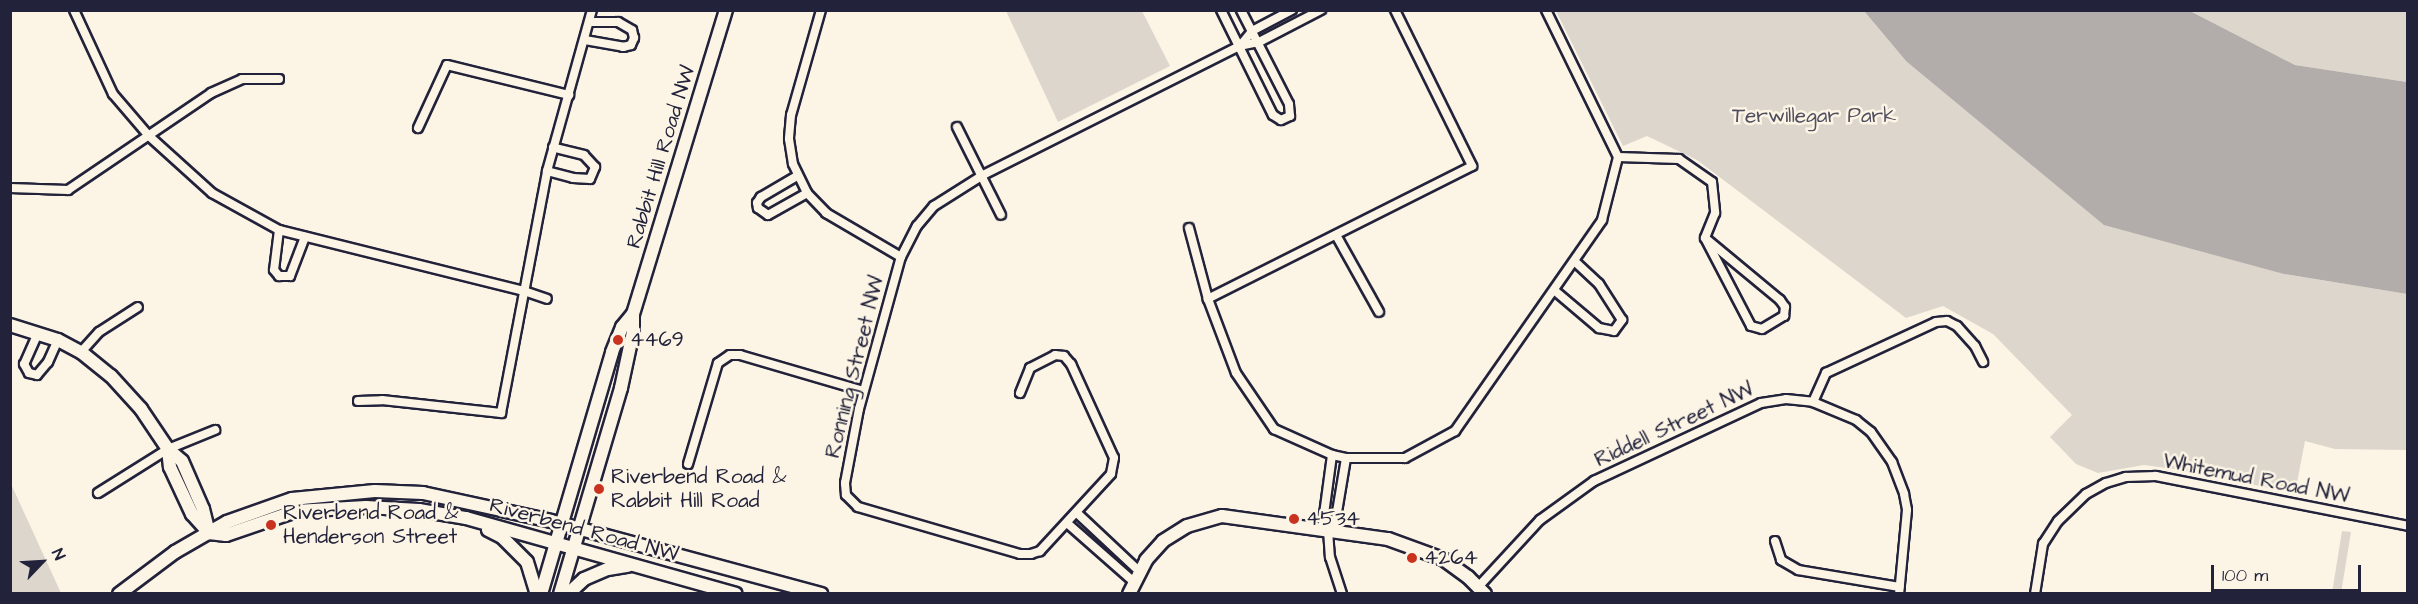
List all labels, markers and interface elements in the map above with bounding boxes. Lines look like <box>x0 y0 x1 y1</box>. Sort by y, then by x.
street label: Rabbit Hill Road NW <box>621 63 701 251</box>
park label: Terwillegar Park <box>1732 103 1896 129</box>
street label: Ronning Street NW <box>820 273 890 461</box>
place label: 4469 <box>630 327 684 353</box>
marker: 4469 <box>611 333 625 347</box>
street label: Riddell Street NW <box>1591 377 1757 473</box>
street label: Whitemud Road NW <box>2161 449 2351 509</box>
place label: Riverbend Road & Rabbit Hill Road <box>611 464 787 514</box>
marker: Riverbend Road & Rabbit Hill Road <box>592 482 606 496</box>
street label: Riverbend Road NW <box>487 493 681 567</box>
place label: Riverbend Road & Henderson Street <box>283 500 459 550</box>
place label: 4534 <box>1306 506 1360 532</box>
marker: 4534 <box>1287 512 1301 526</box>
marker: Riverbend Road & Henderson Street <box>264 518 278 532</box>
north arrow <box>12 532 72 592</box>
text: N <box>46 545 70 564</box>
place label: 4264 <box>1424 545 1478 571</box>
marker: 4264 <box>1405 551 1419 565</box>
scale bar <box>2214 553 2364 591</box>
text: 100 m <box>2222 563 2268 588</box>

